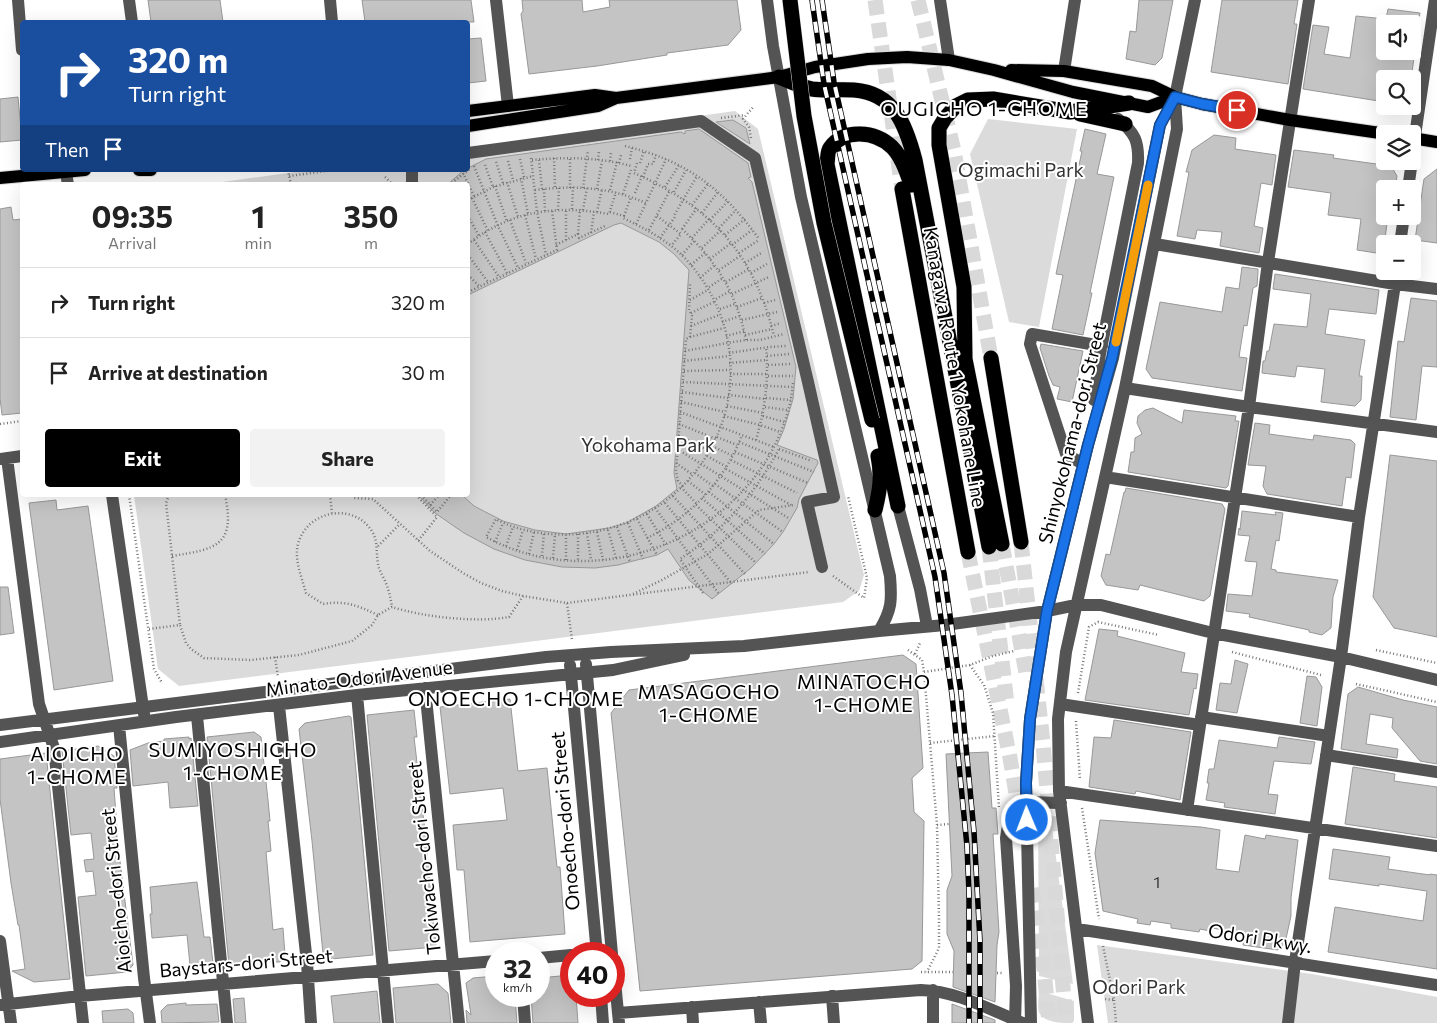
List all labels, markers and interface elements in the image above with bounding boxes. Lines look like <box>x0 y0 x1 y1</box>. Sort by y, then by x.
map controls <box>1376 15 1421 280</box>
button: sound <box>1376 15 1421 60</box>
text: 320 m <box>128 37 228 80</box>
icon: right <box>45 40 110 105</box>
button: search <box>1376 70 1421 115</box>
text: Turn right <box>128 80 226 107</box>
pin <box>1216 89 1258 131</box>
district label: OUGICHO 1-CHOME <box>880 96 1088 120</box>
icon: arrive <box>1223 96 1251 124</box>
button: layers <box>1376 125 1421 170</box>
icon: arrive <box>99 135 127 163</box>
text: Then <box>45 138 89 161</box>
park label: Ogimachi Park <box>958 158 1084 181</box>
button: + <box>1376 180 1421 225</box>
text: 09:35 <box>92 197 173 234</box>
text: 1 <box>251 197 265 234</box>
text: 350 <box>343 197 398 234</box>
street label: Kanagawa Route 1 Yokohane Line <box>919 225 992 509</box>
text: Arrival <box>108 233 157 252</box>
text: min <box>245 233 272 252</box>
text: m <box>364 233 378 252</box>
button: − <box>1376 235 1421 280</box>
icon: right <box>45 289 73 317</box>
text: Turn right <box>88 291 175 314</box>
text: 320 m <box>391 291 445 314</box>
street label: Shinyokohama-dori Street <box>1033 320 1110 546</box>
icon: arrive <box>45 359 73 387</box>
text: Arrive at destination <box>88 361 268 384</box>
text: 30 m <box>402 361 445 384</box>
button: Exit <box>45 429 240 487</box>
button: Share <box>250 429 445 487</box>
park label: Yokohama Park <box>581 433 715 456</box>
street label: Minato-Odori Avenue <box>264 655 454 700</box>
district label: MINATOCHO 1-CHOME <box>797 669 931 716</box>
district label: MASAGOCHO 1-CHOME <box>638 679 780 726</box>
district label: ONOECHO 1-CHOME <box>408 686 624 710</box>
street label: Onoecho-dori Street <box>545 730 584 912</box>
district label: SUMIYOSHICHO 1-CHOME <box>149 737 317 784</box>
district label: AIOICHO 1-CHOME <box>27 741 127 788</box>
street label: Tokiwacho-dori Street <box>402 760 445 956</box>
position arrow <box>1000 793 1052 845</box>
street label: Aioicho-dori Street <box>95 807 136 975</box>
house number: 1 <box>1154 872 1160 891</box>
street label: Odori Pkwy. <box>1207 918 1314 957</box>
speed limit sign: 40 <box>560 942 625 1007</box>
street label: Baystars-dori Street <box>158 943 334 982</box>
text: 32 <box>503 953 532 983</box>
park label: Odori Park <box>1092 975 1186 998</box>
text: km/h <box>503 980 532 994</box>

